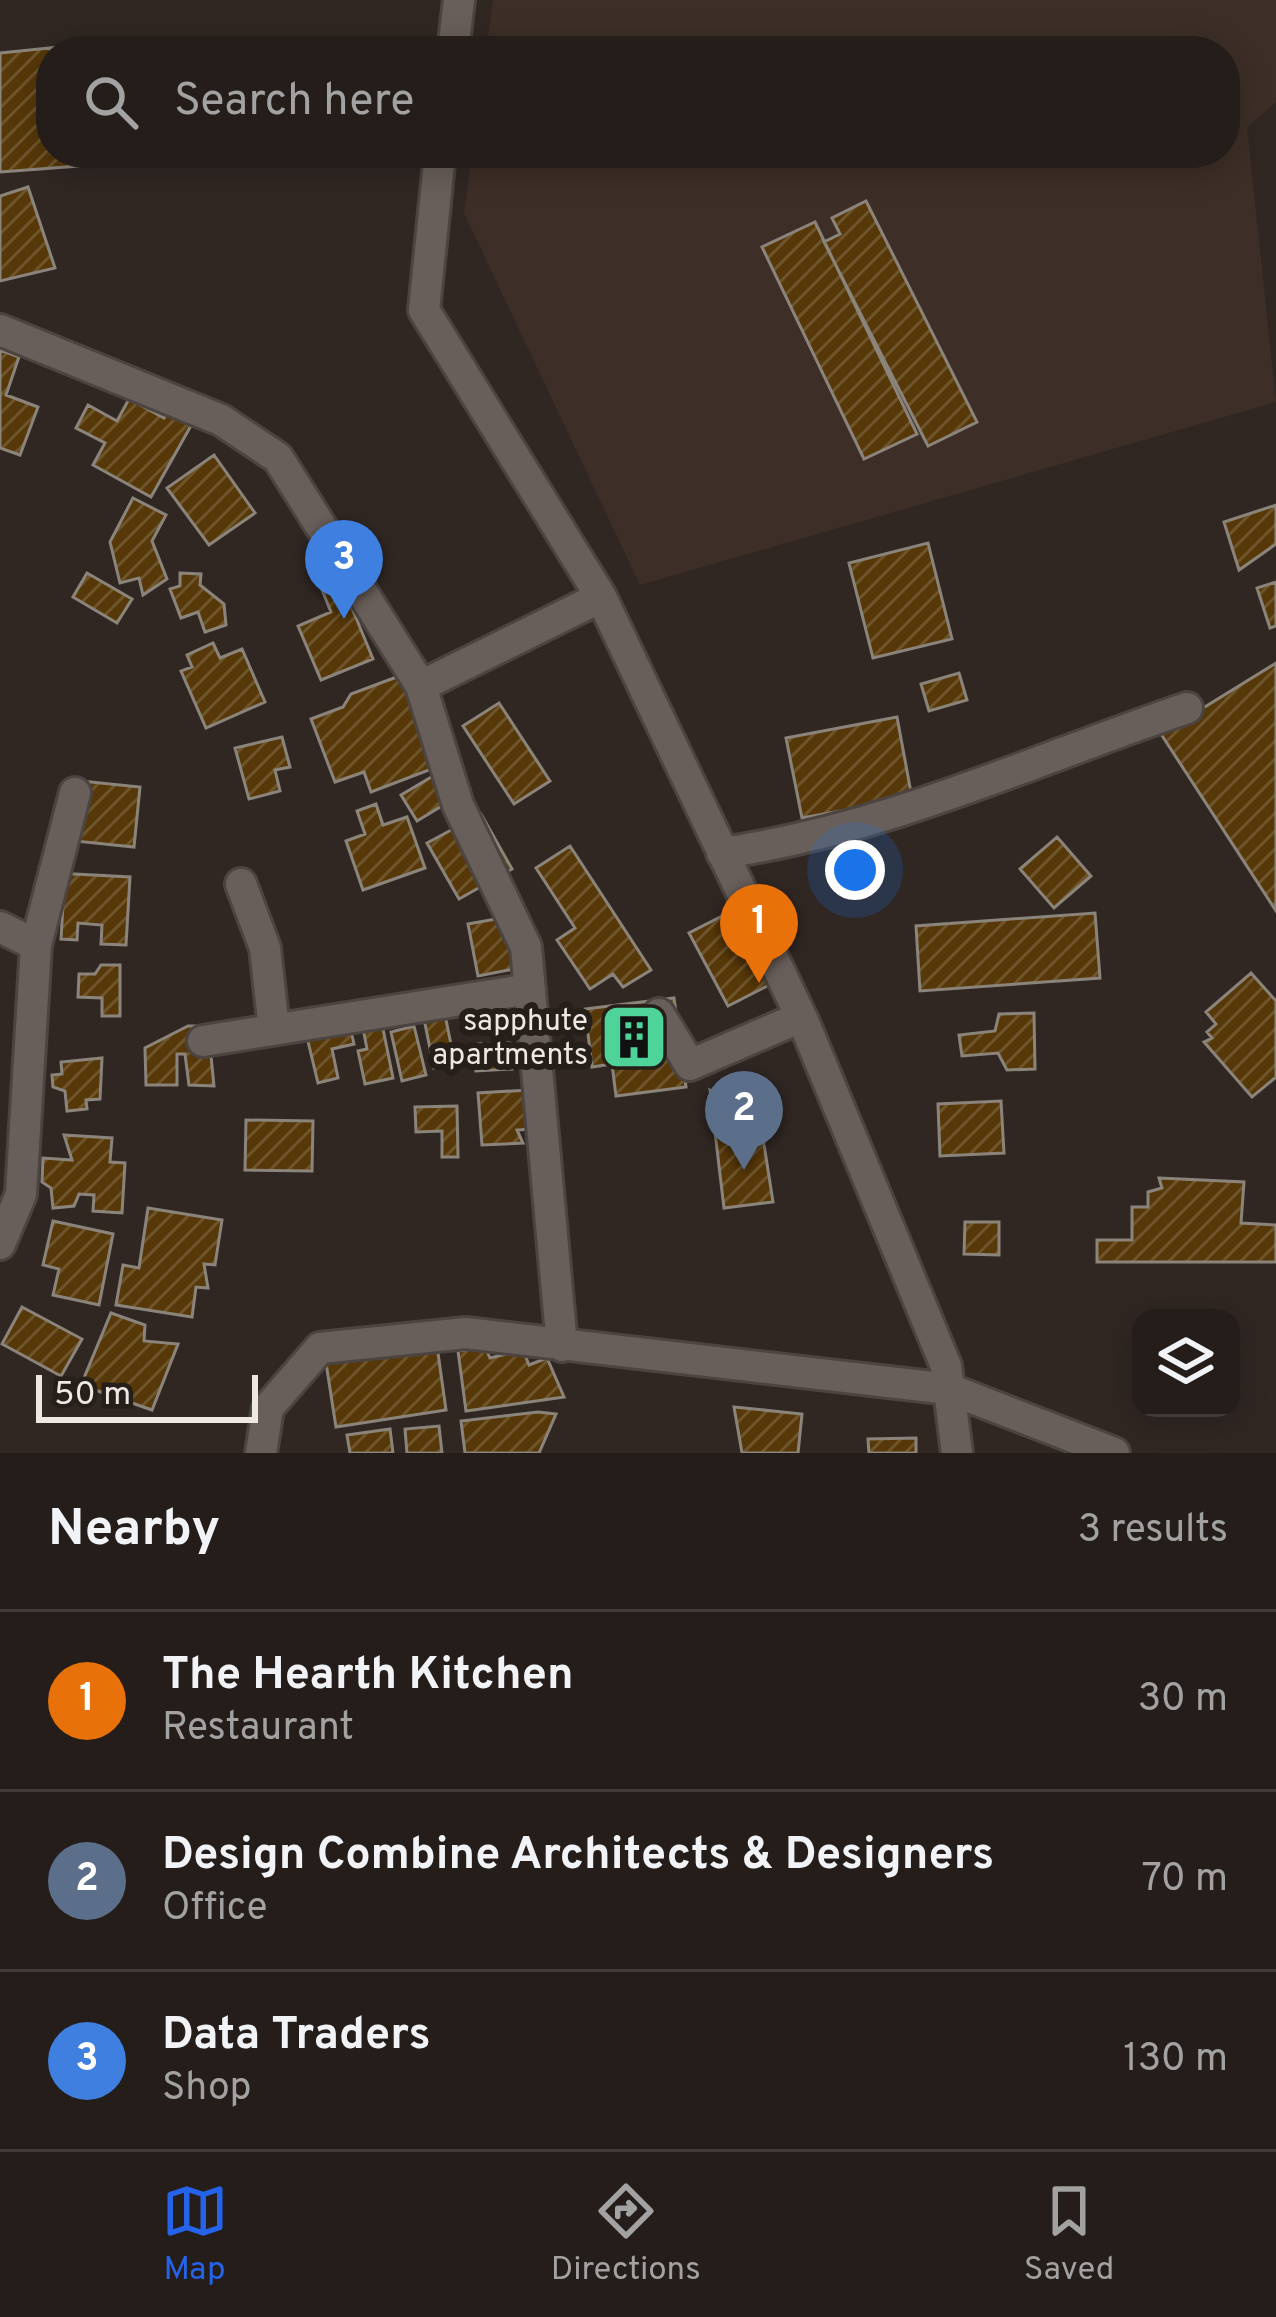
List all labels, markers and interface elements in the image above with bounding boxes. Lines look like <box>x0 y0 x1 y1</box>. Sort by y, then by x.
search box <box>36 36 1240 168</box>
icon: search <box>78 69 144 135</box>
text: Search here <box>174 74 414 131</box>
pin: 3 <box>305 520 383 619</box>
your location <box>825 840 885 900</box>
pin: 1 <box>720 884 798 983</box>
building icon: sapphute apartments <box>599 1002 669 1072</box>
place label: sapphute apartments <box>432 1004 588 1075</box>
pin: 2 <box>705 1071 783 1170</box>
map controls <box>1132 1309 1240 1417</box>
button: layers <box>1132 1309 1240 1417</box>
scale bar <box>36 1369 258 1422</box>
text: 50 m <box>54 1375 131 1417</box>
text: Nearby <box>48 1499 220 1564</box>
text: 3 results <box>1078 1507 1228 1556</box>
text: The Hearth Kitchen <box>162 1648 574 1705</box>
text: 1 <box>79 1676 95 1725</box>
text: 30 m <box>1138 1676 1228 1725</box>
text: Restaurant <box>162 1705 354 1754</box>
text: Design Combine Architects & Designers <box>162 1828 994 1885</box>
text: 2 <box>75 1856 99 1905</box>
text: 70 m <box>1142 1856 1228 1905</box>
text: Office <box>162 1885 267 1934</box>
text: Data Traders <box>162 2008 431 2065</box>
text: 3 <box>75 2036 99 2085</box>
text: 130 m <box>1123 2036 1228 2085</box>
text: Shop <box>162 2065 252 2114</box>
tab: Map <box>162 2178 228 2292</box>
tab: Directions <box>551 2178 701 2292</box>
tab: Saved <box>1024 2178 1114 2292</box>

